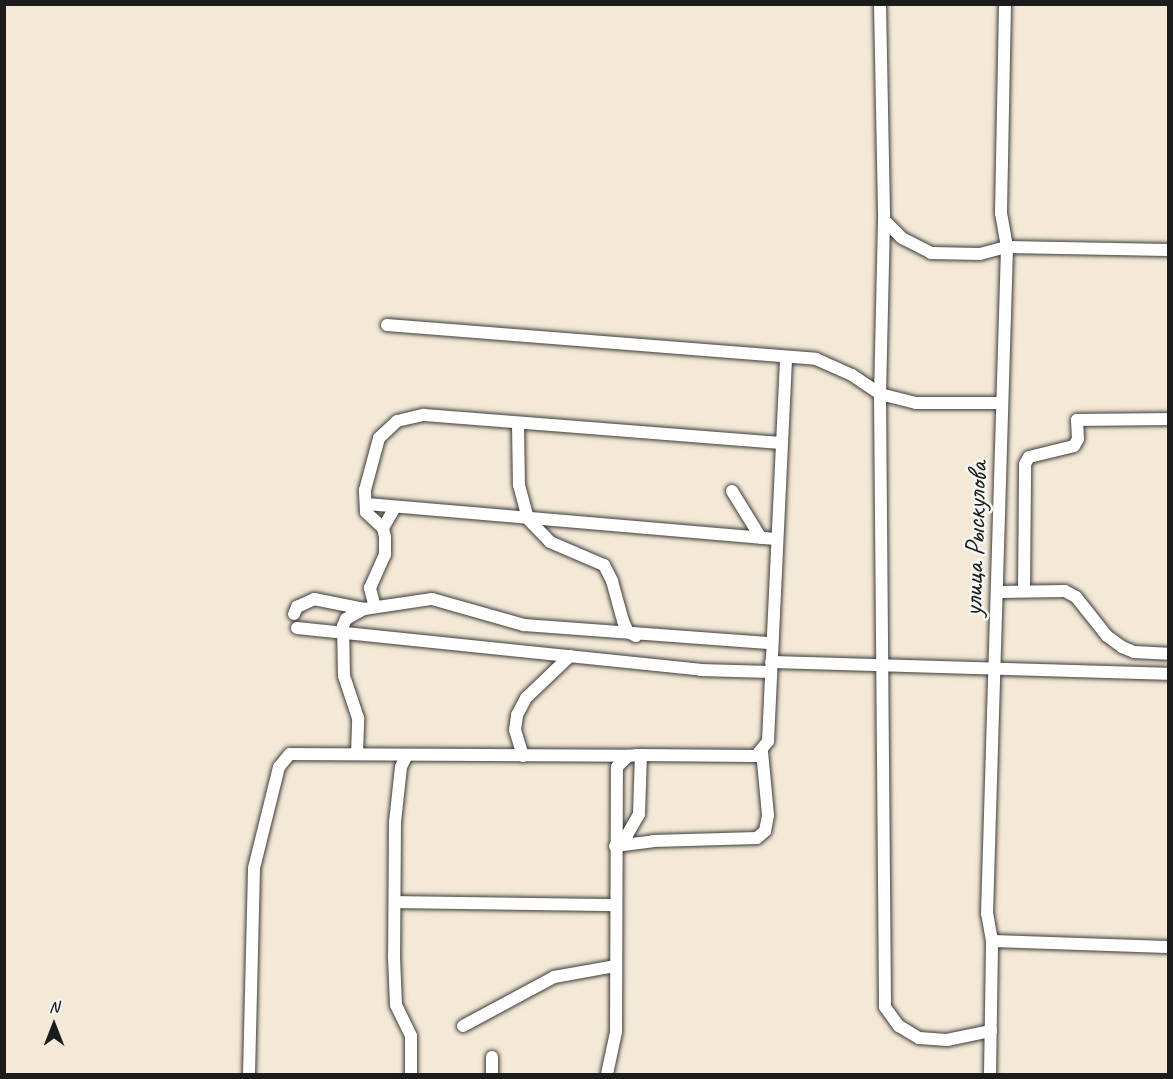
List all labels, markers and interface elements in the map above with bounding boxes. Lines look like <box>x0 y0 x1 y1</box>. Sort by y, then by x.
street label: улица Рыскулова <box>956 461 994 617</box>
north arrow <box>24 995 84 1055</box>
text: N <box>49 997 59 1017</box>

